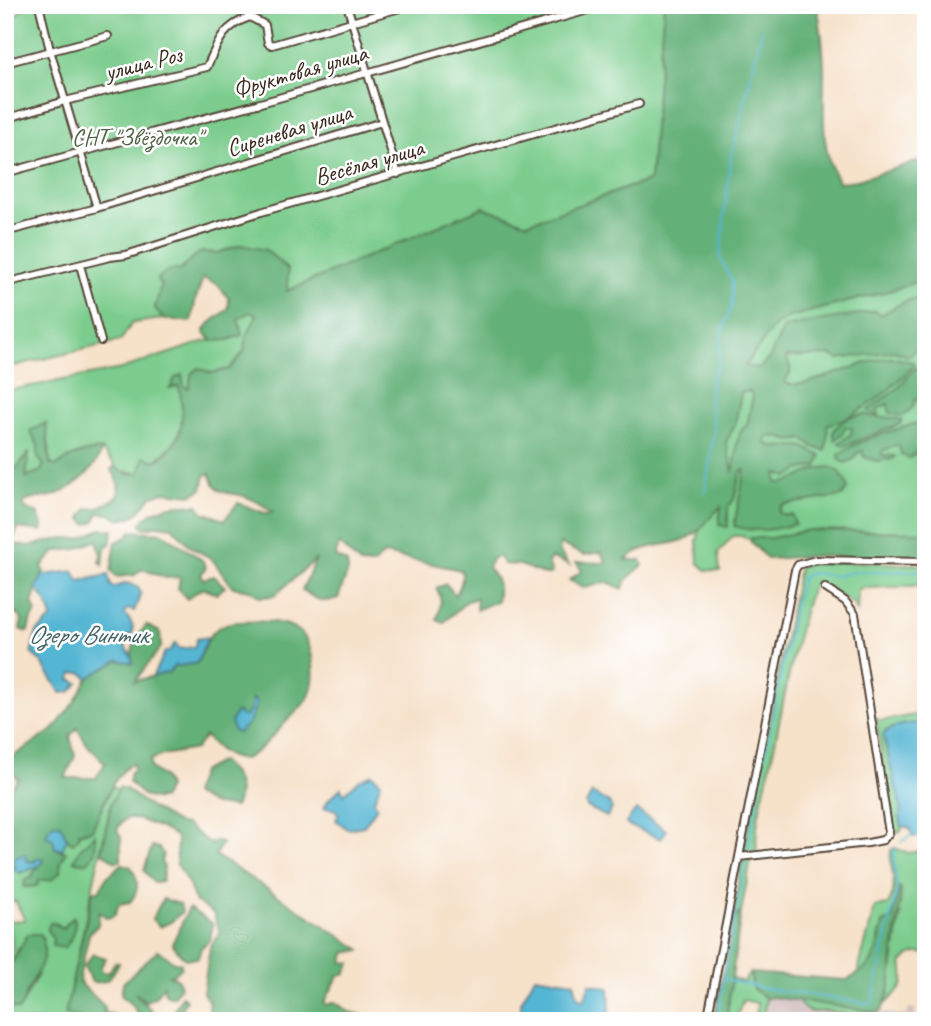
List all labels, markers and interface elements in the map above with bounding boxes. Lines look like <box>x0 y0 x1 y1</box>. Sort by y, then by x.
street label: Фруктовая улица <box>229 37 372 104</box>
street label: улица Роз <box>100 39 186 87</box>
street label: Сиреневая улица <box>223 96 357 163</box>
park label: СНТ "Звёздочка" <box>72 122 207 153</box>
street label: Весёлая улица <box>311 132 428 192</box>
water label: Озеро Винтик <box>28 618 152 651</box>

